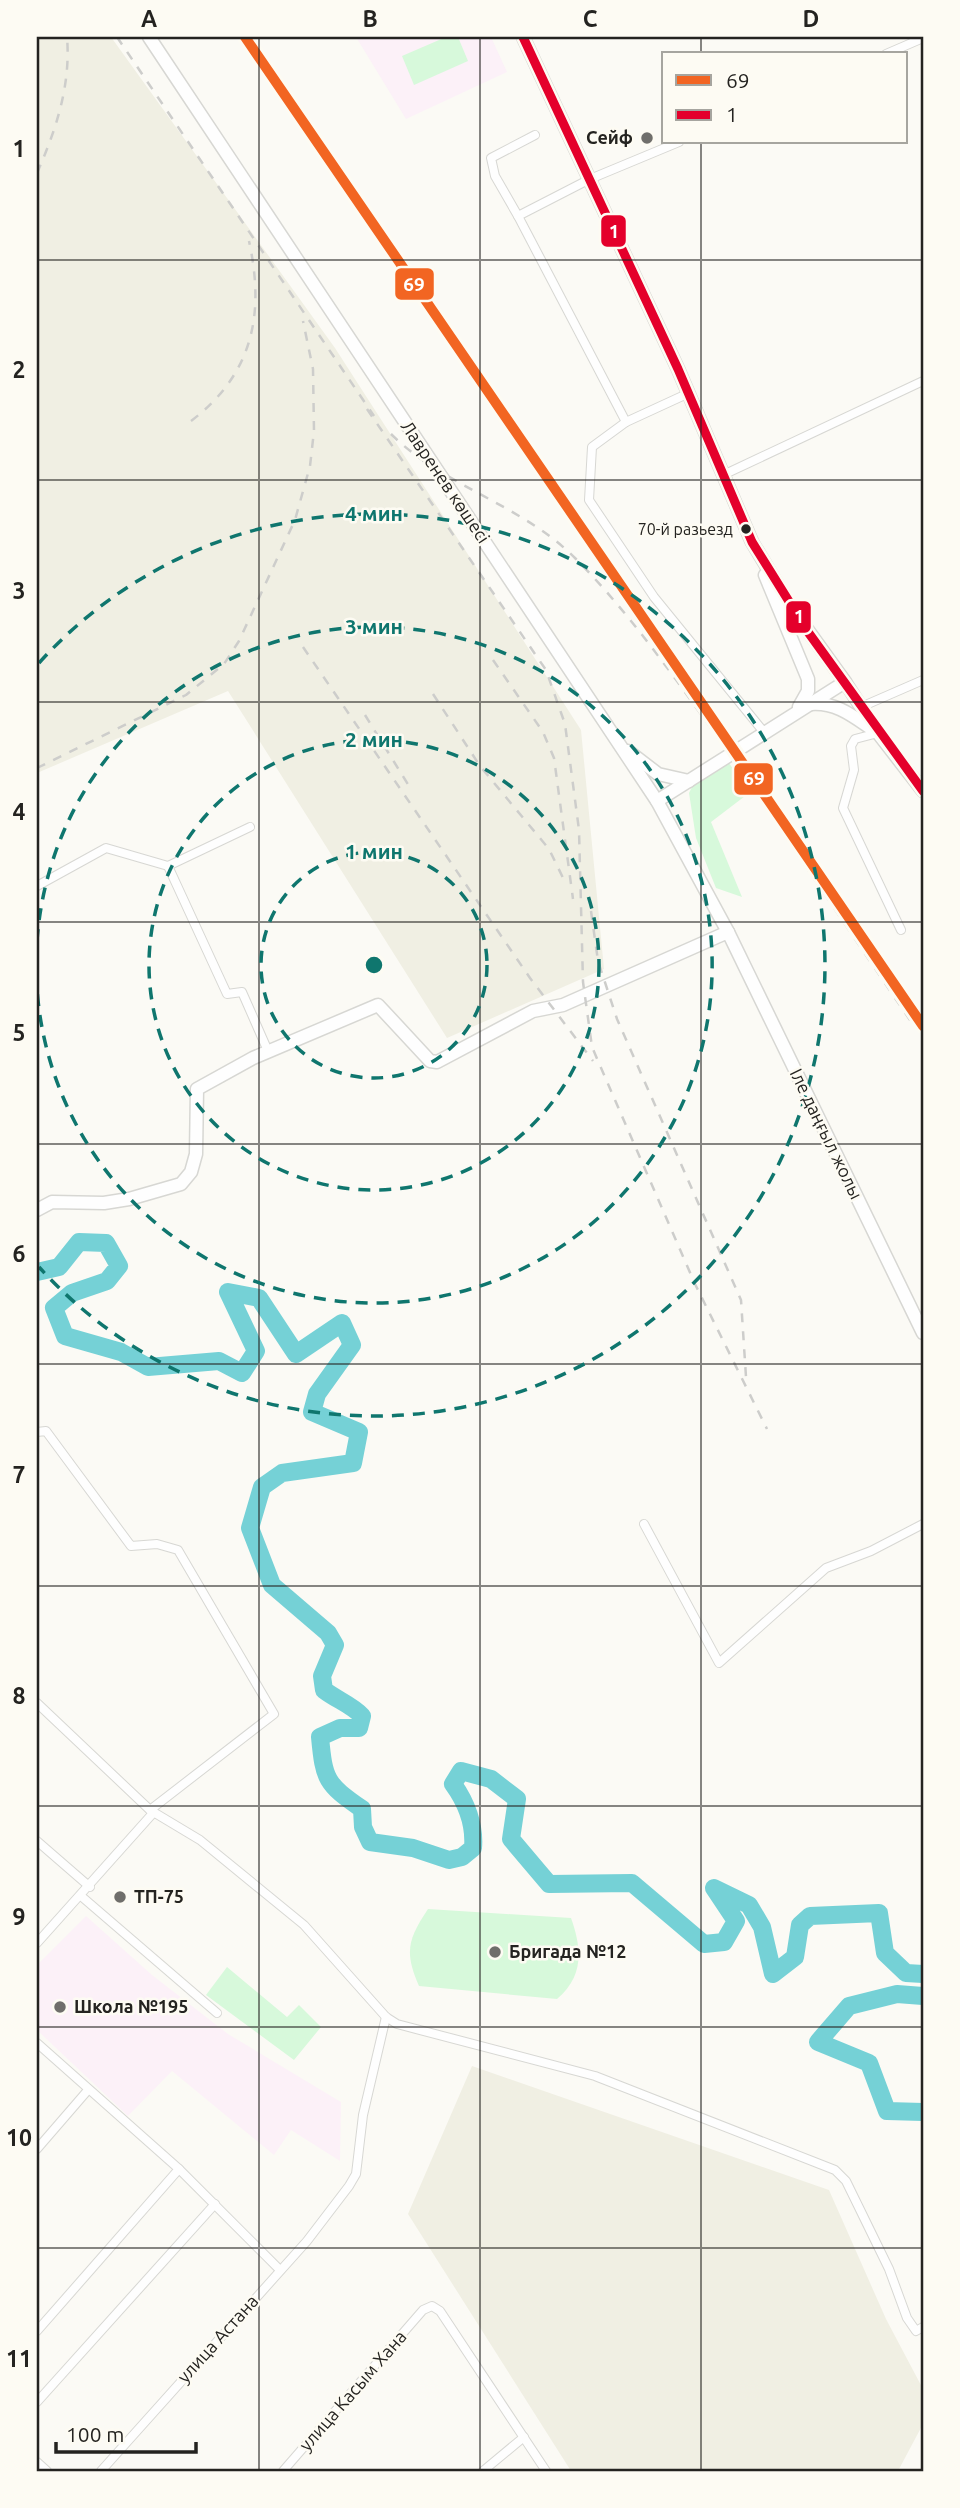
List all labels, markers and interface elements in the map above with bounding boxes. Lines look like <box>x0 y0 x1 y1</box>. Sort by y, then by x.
text: A <box>141 6 157 31</box>
text: B <box>362 6 378 31</box>
text: C <box>583 6 598 31</box>
text: D <box>803 6 819 31</box>
legend <box>662 52 908 144</box>
text: 69 <box>726 68 750 92</box>
text: 1 <box>726 102 738 126</box>
place label: Сейф <box>586 127 633 147</box>
marker: Сейф <box>639 130 655 146</box>
text: 1 <box>13 136 25 161</box>
line badge: 1 <box>600 214 627 248</box>
text: 1 <box>609 220 619 242</box>
line badge: 69 <box>394 267 435 301</box>
text: 69 <box>403 273 425 295</box>
text: 2 <box>13 357 25 382</box>
street label: Лавренев көшесі <box>397 416 494 546</box>
text: 4 мин <box>345 501 403 525</box>
place label: 70-й разьезд <box>638 520 733 538</box>
marker: 70-й разьезд <box>739 522 753 536</box>
text: 3 <box>13 578 25 603</box>
line badge: 1 <box>785 600 812 634</box>
text: 1 <box>794 605 804 627</box>
text: 3 мин <box>345 614 403 638</box>
text: 2 мин <box>345 727 403 751</box>
line badge: 69 <box>733 762 774 796</box>
text: 69 <box>743 767 765 789</box>
text: 4 <box>13 799 26 824</box>
text: 1 мин <box>345 839 403 863</box>
centre of rings <box>362 953 386 977</box>
text: 5 <box>13 1020 25 1045</box>
street label: Іле даңғыл жолы <box>787 1065 867 1202</box>
text: 6 <box>13 1241 26 1266</box>
text: 7 <box>13 1462 25 1487</box>
text: 8 <box>13 1683 25 1708</box>
place label: ТП-75 <box>134 1886 184 1906</box>
marker: ТП-75 <box>112 1889 128 1905</box>
text: 9 <box>13 1904 25 1929</box>
place label: Бригада №12 <box>509 1941 626 1961</box>
marker: Бригада №12 <box>487 1944 503 1960</box>
place label: Школа №195 <box>74 1996 188 2016</box>
marker: Школа №195 <box>52 1999 68 2015</box>
text: 10 <box>6 2125 32 2150</box>
street label: улица Астана <box>173 2291 262 2386</box>
street label: улица Касым Хана <box>295 2326 410 2455</box>
text: 11 <box>6 2346 32 2371</box>
scale bar <box>56 2410 196 2454</box>
text: 100 m <box>66 2422 124 2446</box>

